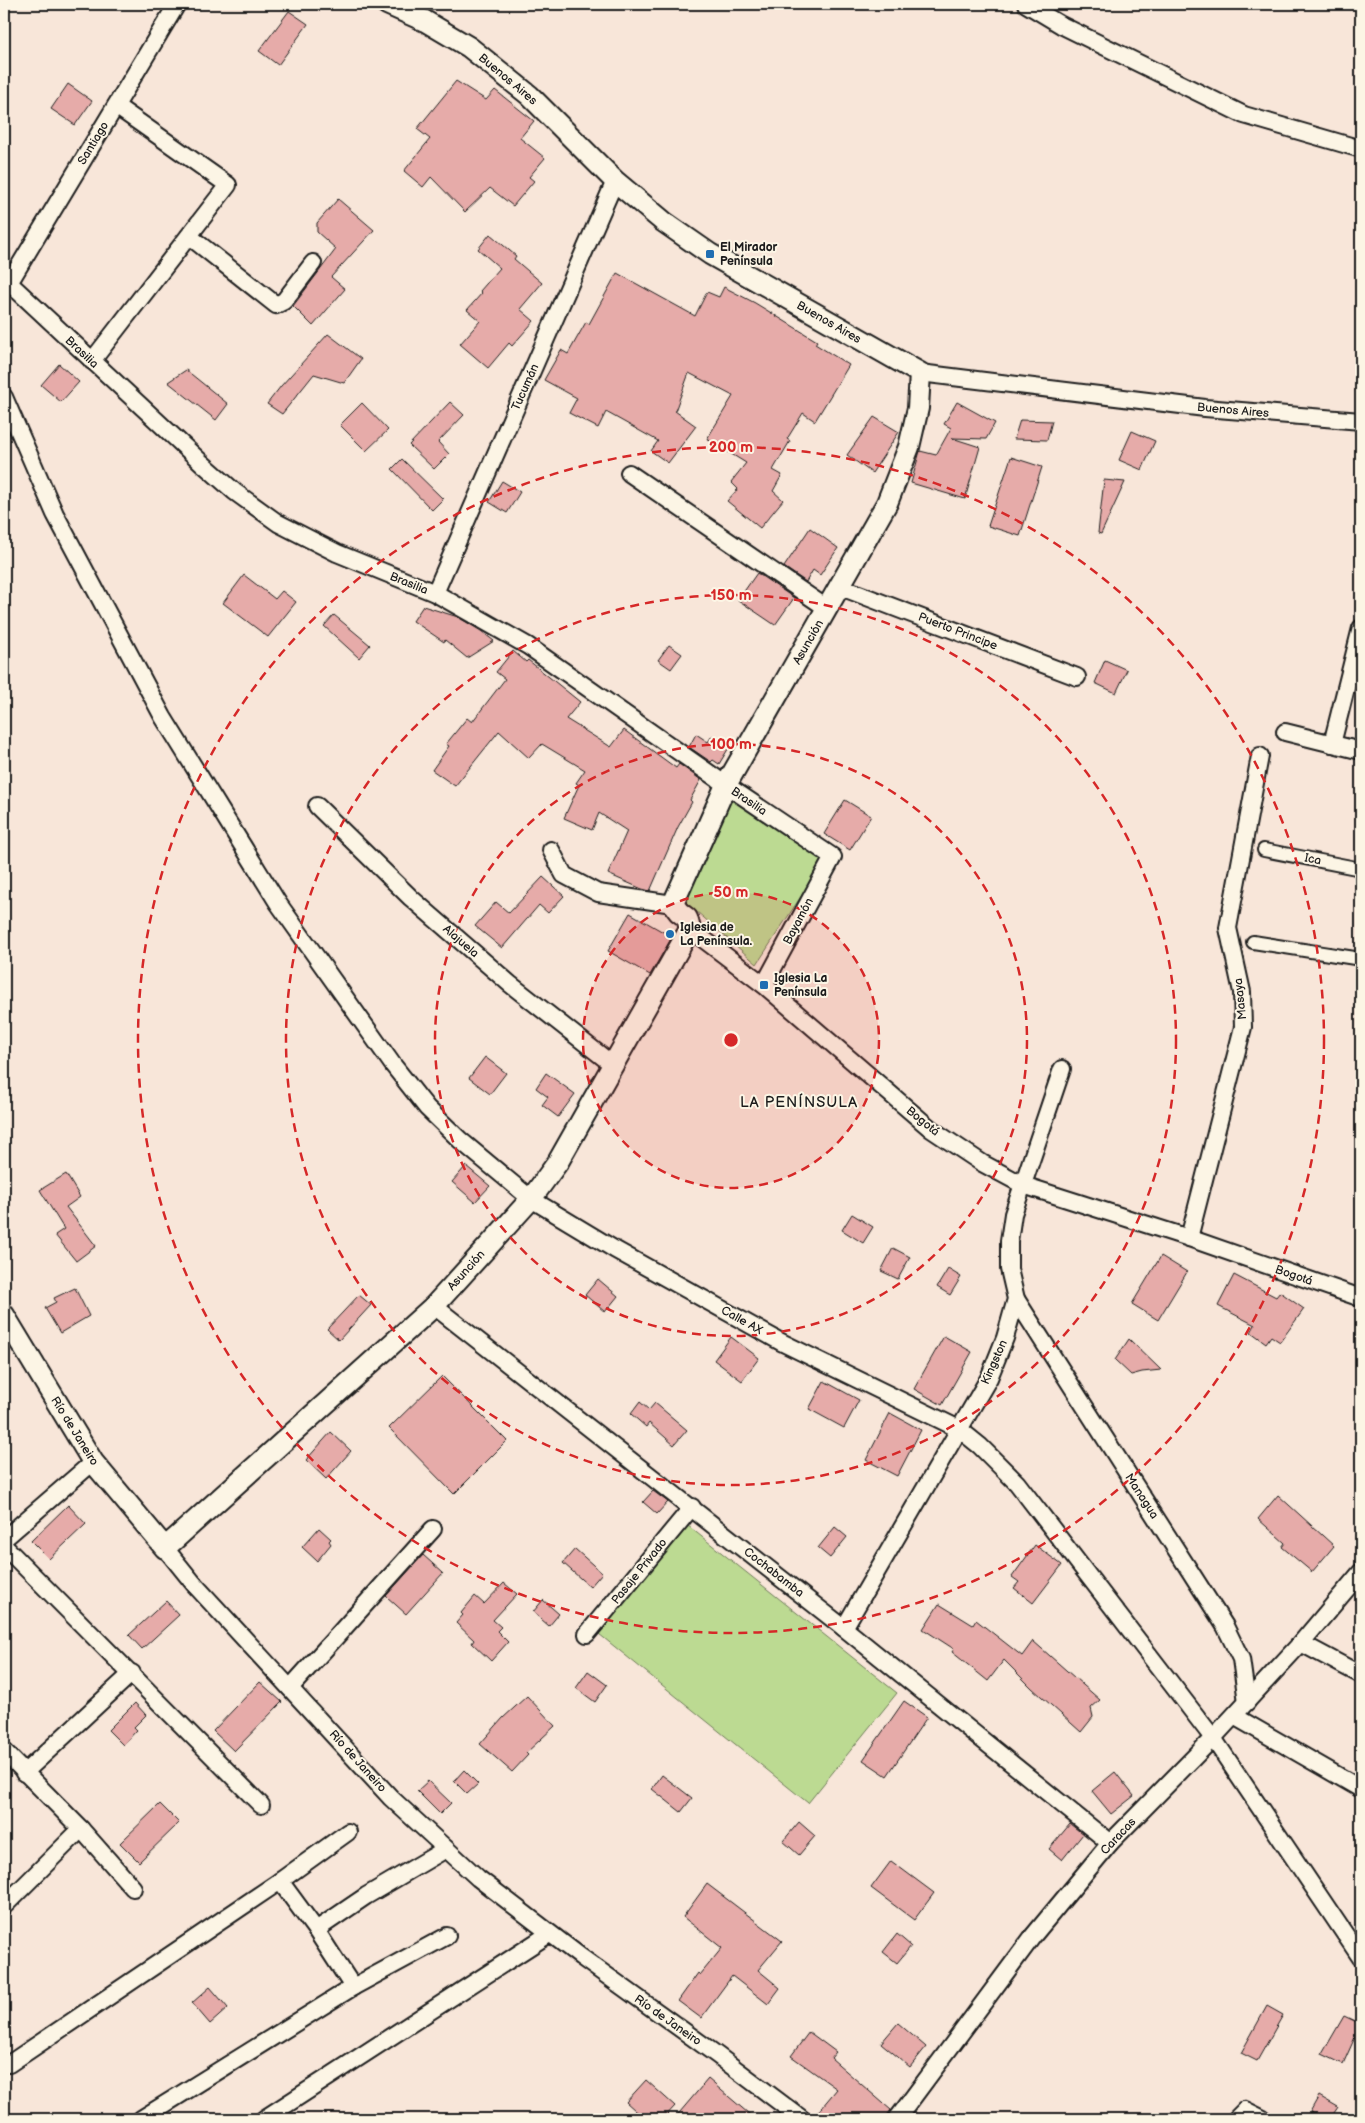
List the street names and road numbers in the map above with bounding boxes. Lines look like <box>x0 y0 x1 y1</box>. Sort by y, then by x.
street label: Buenos Aires <box>475 50 540 108</box>
street label: Santiago <box>75 119 112 168</box>
street label: Buenos Aires <box>794 298 864 347</box>
street label: Brasilia <box>62 333 102 372</box>
street label: Tucumán <box>509 361 542 413</box>
street label: Buenos Aires <box>1196 400 1270 421</box>
street label: Brasilia <box>387 569 430 598</box>
street label: Puerto Principe <box>916 609 1000 654</box>
street label: Asunción <box>790 617 827 667</box>
street label: Brasilia <box>728 784 770 819</box>
street label: Ica <box>1303 851 1323 869</box>
street label: Bayamón <box>780 895 817 947</box>
street label: Alajuela <box>440 922 482 961</box>
street label: Masaya <box>1231 977 1250 1021</box>
street label: Bogotá <box>903 1103 943 1140</box>
street label: Asunción <box>444 1247 489 1294</box>
street label: Bogotá <box>1273 1262 1315 1289</box>
street label: Calle AX <box>718 1303 765 1338</box>
street label: Kingston <box>978 1337 1011 1387</box>
street label: Río de Janeiro <box>47 1394 102 1469</box>
street label: Managua <box>1121 1471 1162 1522</box>
street label: Pasaje Privado <box>608 1535 671 1607</box>
street label: Cochabamba <box>741 1544 807 1601</box>
street label: Río de Janeiro <box>326 1727 390 1796</box>
street label: Caracas <box>1097 1815 1139 1858</box>
street label: Río de Janeiro <box>631 1992 704 2049</box>

